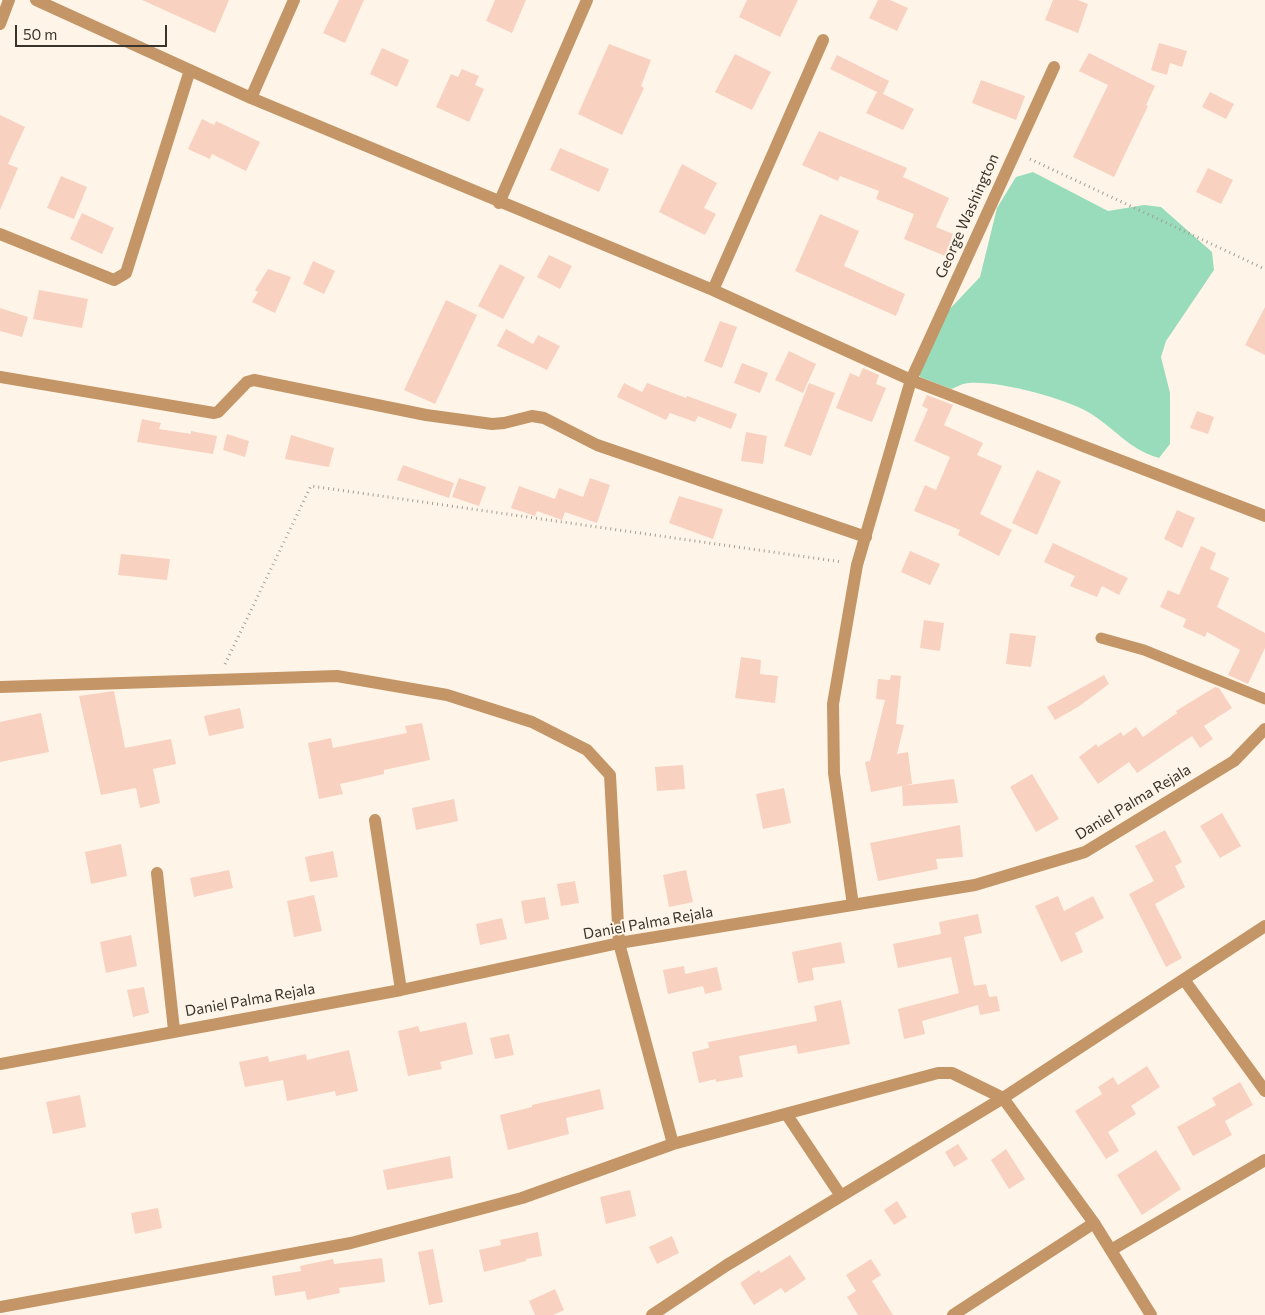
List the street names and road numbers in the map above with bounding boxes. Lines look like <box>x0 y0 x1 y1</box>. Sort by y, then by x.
street label: George Washington <box>931 151 1003 281</box>
street label: Daniel Palma Rejala <box>1072 760 1194 844</box>
street label: Daniel Palma Rejala <box>582 903 714 943</box>
street label: Daniel Palma Rejala <box>184 980 316 1020</box>

